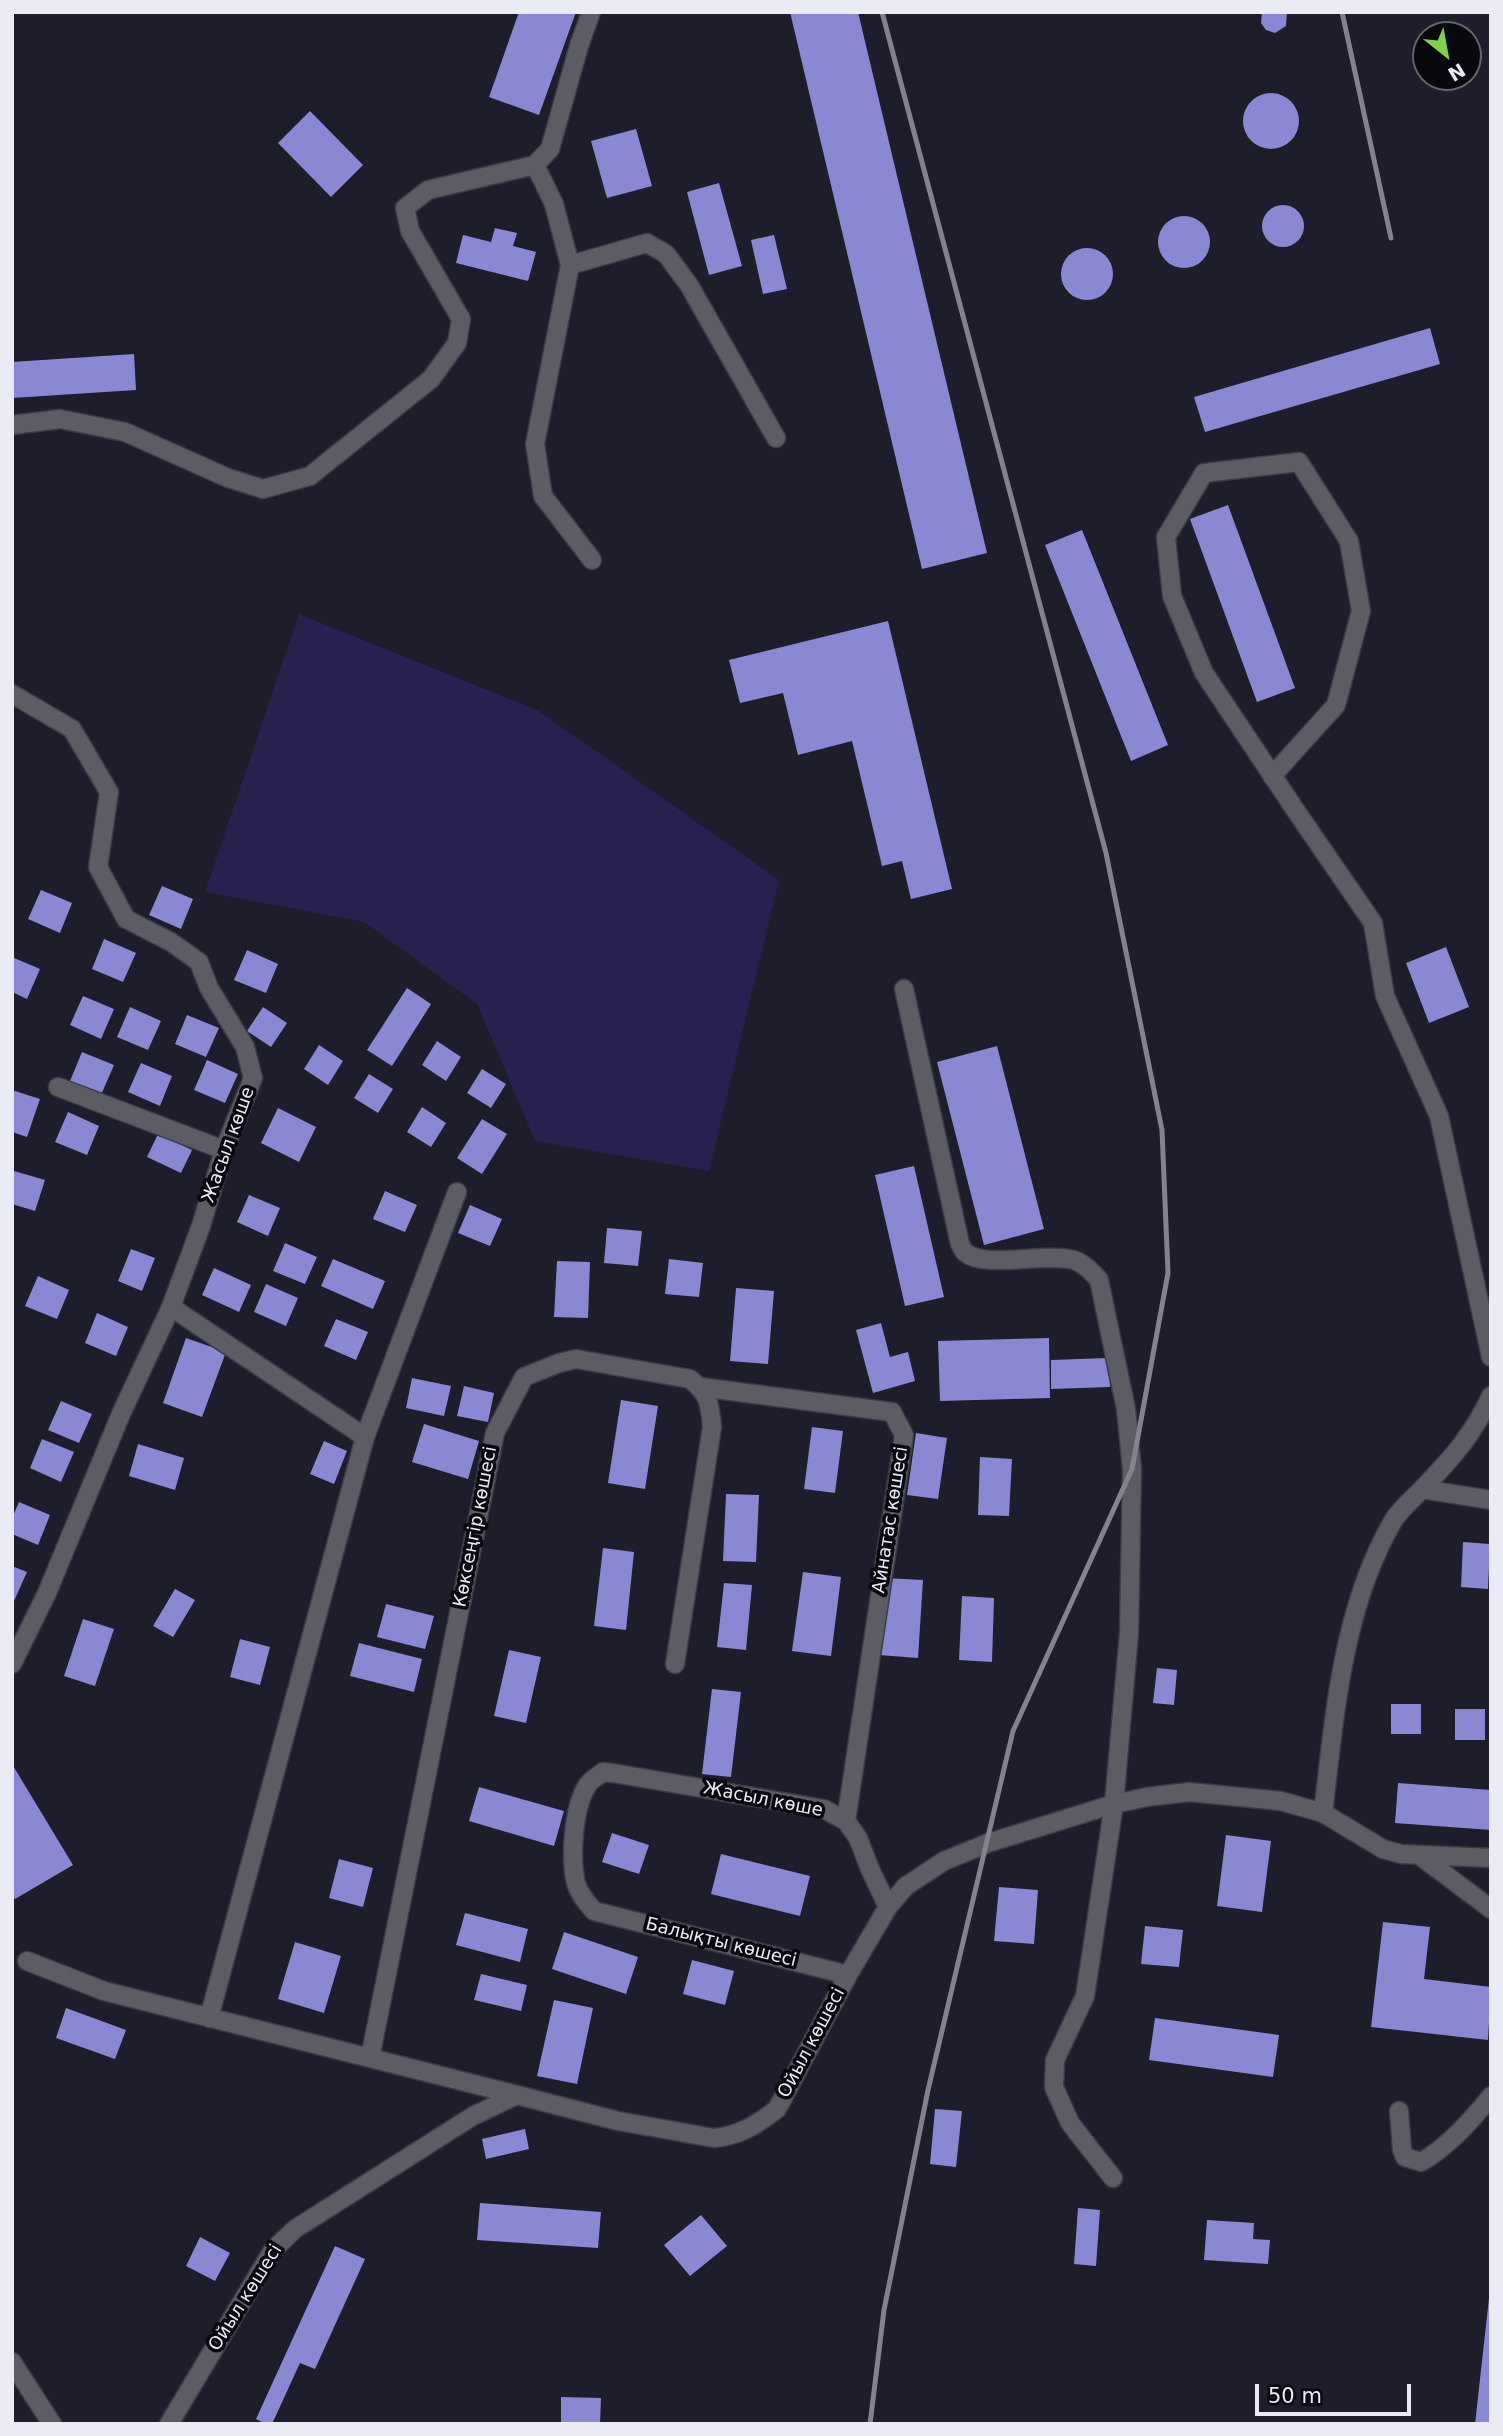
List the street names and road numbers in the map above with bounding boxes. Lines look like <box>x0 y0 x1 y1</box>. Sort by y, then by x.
street label: Жасыл көше <box>198 1084 260 1206</box>
street label: Көксеңгір көшесі <box>450 1445 502 1609</box>
street label: Айнатас көшесі <box>869 1445 913 1595</box>
street label: Жасыл көше <box>701 1778 825 1822</box>
street label: Балықты көшесі <box>643 1914 799 1972</box>
street label: Ойыл көшесі <box>774 1984 850 2102</box>
street label: Ойыл көшесі <box>205 2241 287 2355</box>

